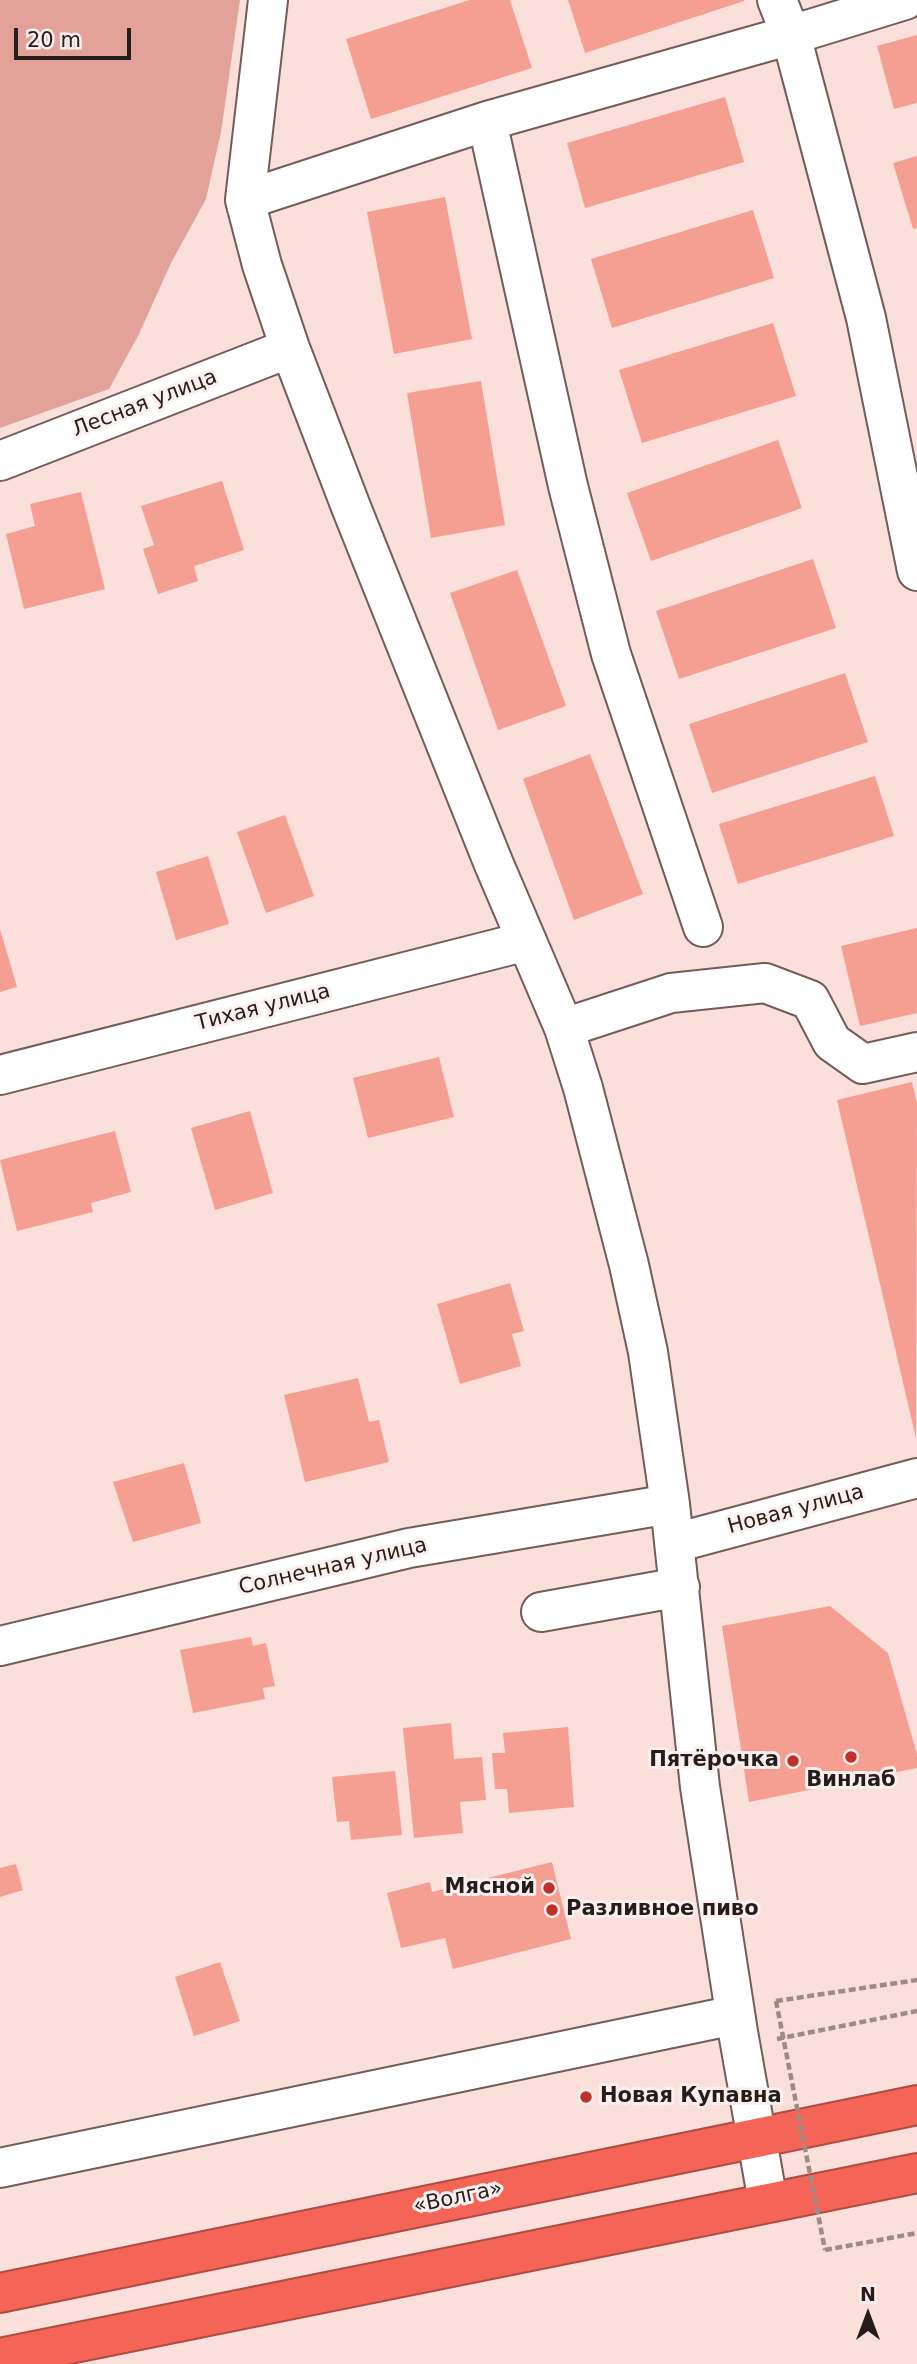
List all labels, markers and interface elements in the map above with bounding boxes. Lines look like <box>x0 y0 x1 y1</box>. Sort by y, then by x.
scale bar <box>18 14 135 58</box>
text: 20 m <box>27 28 81 52</box>
street label: Лесная улица <box>69 365 221 443</box>
street label: Тихая улица <box>193 979 333 1037</box>
street label: Новая улица <box>725 1480 867 1540</box>
street label: Солнечная улица <box>236 1533 430 1601</box>
place label: Пятёрочка <box>649 1748 779 1774</box>
marker: Винлаб <box>843 1749 859 1765</box>
marker: Пятёрочка <box>785 1753 801 1769</box>
place label: Винлаб <box>806 1768 896 1794</box>
place label: Мясной <box>445 1875 535 1901</box>
marker: Мясной <box>541 1880 557 1896</box>
place label: Разливное пиво <box>566 1897 759 1923</box>
marker: Разливное пиво <box>544 1902 560 1918</box>
place label: Новая Купавна <box>600 2084 782 2110</box>
marker: Новая Купавна <box>578 2089 594 2105</box>
street label: «Волга» <box>411 2176 505 2220</box>
north arrow <box>833 2280 903 2350</box>
text: N <box>860 2283 876 2305</box>

